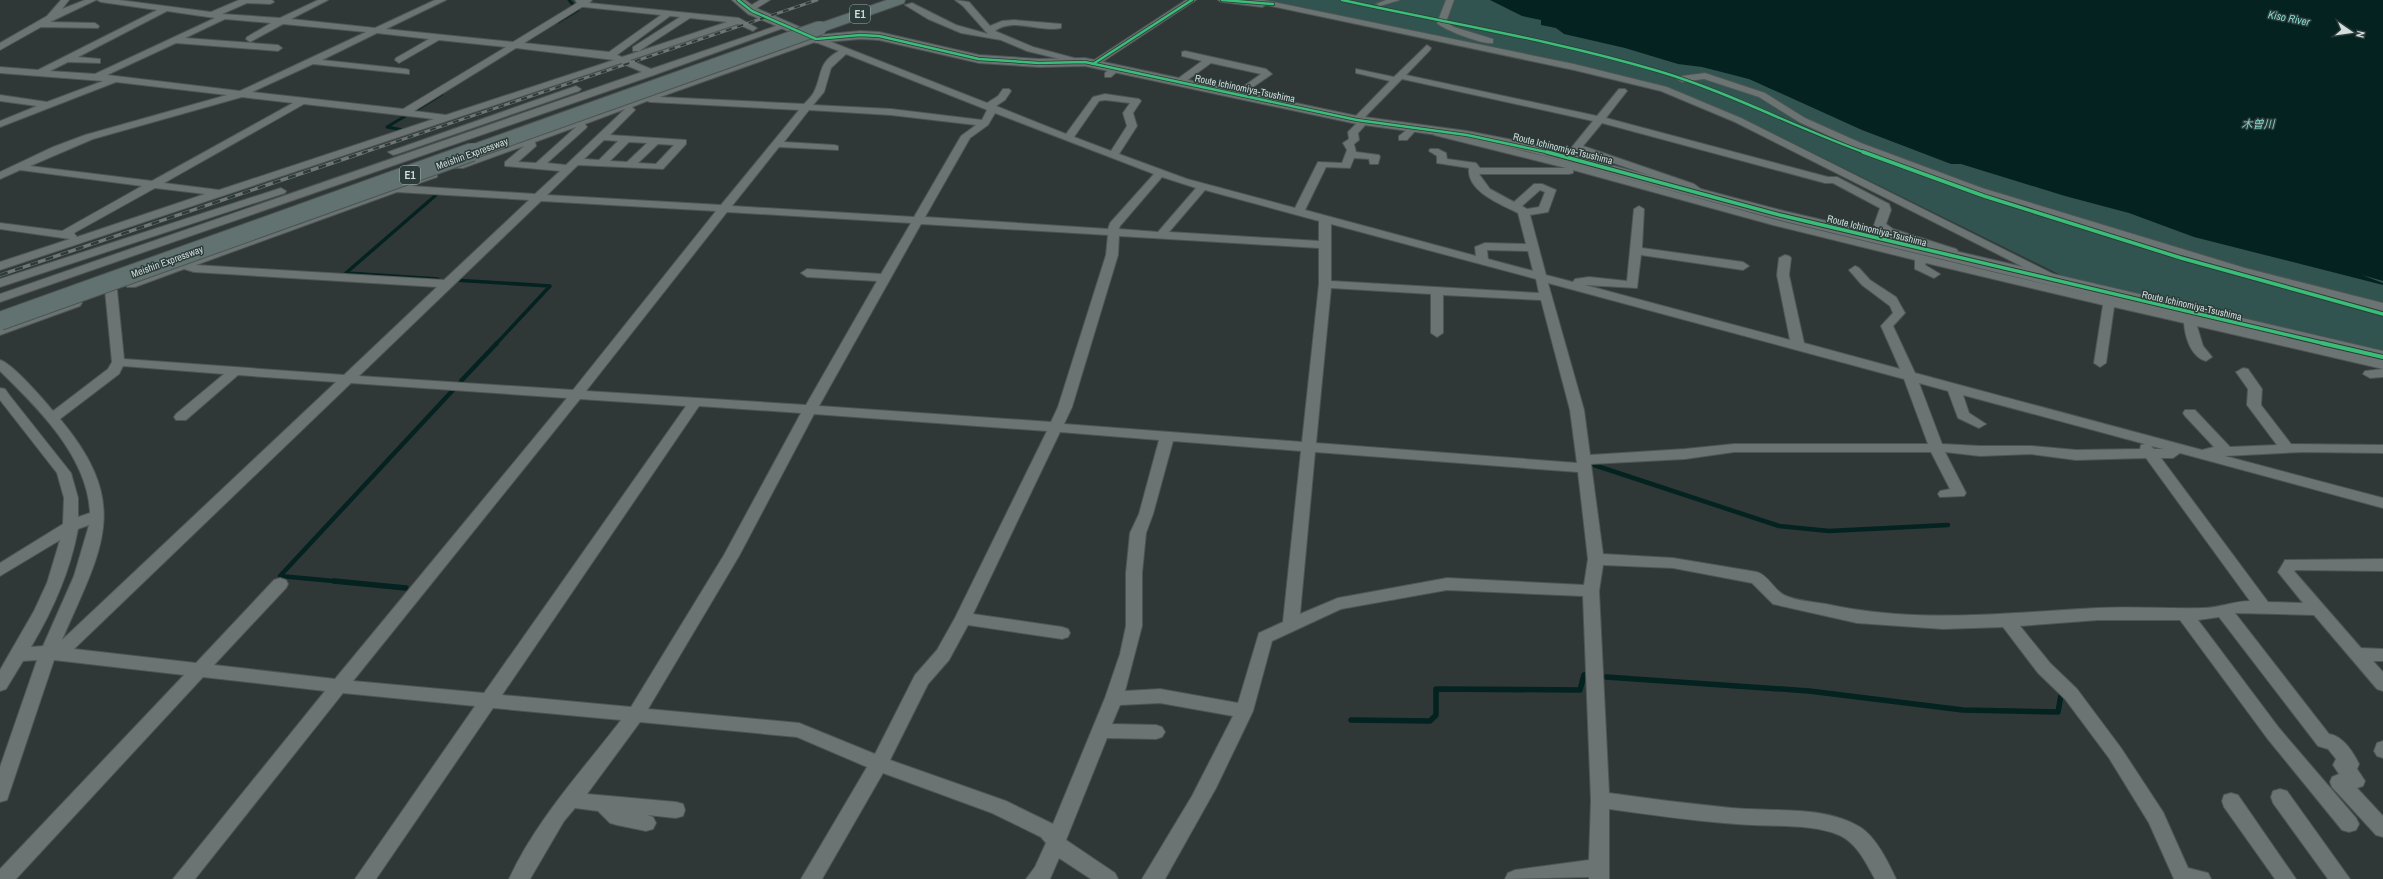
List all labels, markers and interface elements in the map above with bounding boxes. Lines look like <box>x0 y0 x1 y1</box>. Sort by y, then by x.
road number: E1 <box>850 5 870 23</box>
water label: Kiso River <box>2267 7 2312 29</box>
north arrow <box>2331 12 2371 52</box>
text: N <box>2353 30 2368 39</box>
street label: Route Ichinomiya-Tsushima <box>1194 71 1297 106</box>
water label: 木曽川 <box>2242 117 2275 131</box>
street label: Route Ichinomiya-Tsushima <box>1512 130 1615 167</box>
street label: Meishin Expressway <box>434 134 511 173</box>
road number: E1 <box>400 166 420 184</box>
street label: Route Ichinomiya-Tsushima <box>1826 212 1929 249</box>
street label: Meishin Expressway <box>129 242 206 281</box>
street label: Route Ichinomiya-Tsushima <box>2141 288 2244 323</box>

